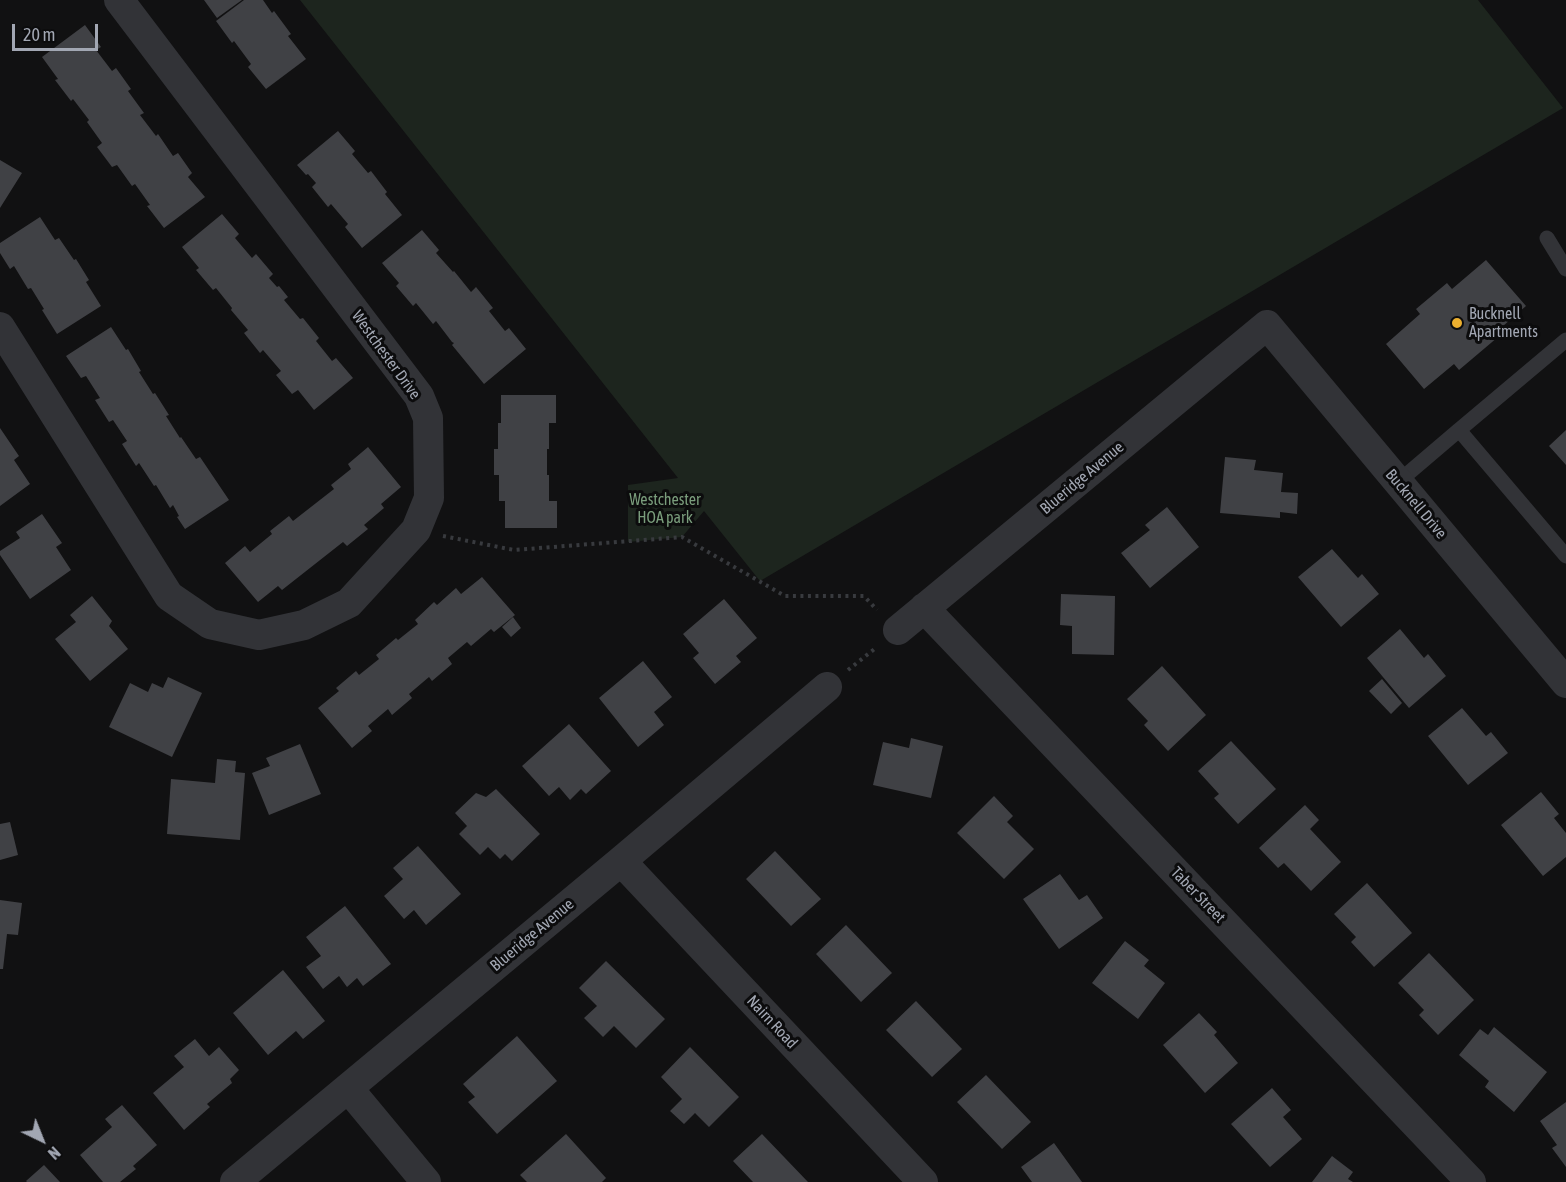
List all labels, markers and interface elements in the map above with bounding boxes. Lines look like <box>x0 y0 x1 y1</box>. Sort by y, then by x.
scale bar <box>15 12 100 50</box>
text: 20 m <box>23 24 55 45</box>
place label: Bucknell Apartments <box>1469 304 1538 342</box>
street label: Westchester Drive <box>347 307 425 403</box>
marker: Bucknell Apartments <box>1450 316 1464 330</box>
street label: Blueridge Avenue <box>1036 438 1128 518</box>
street label: Bucknell Drive <box>1381 465 1451 543</box>
park label: Westchester HOA park <box>629 490 701 528</box>
street label: Taber Street <box>1167 863 1229 927</box>
street label: Blueridge Avenue <box>486 895 578 975</box>
street label: Nairn Road <box>743 991 801 1053</box>
north arrow <box>12 1110 72 1170</box>
text: N <box>45 1143 64 1163</box>

